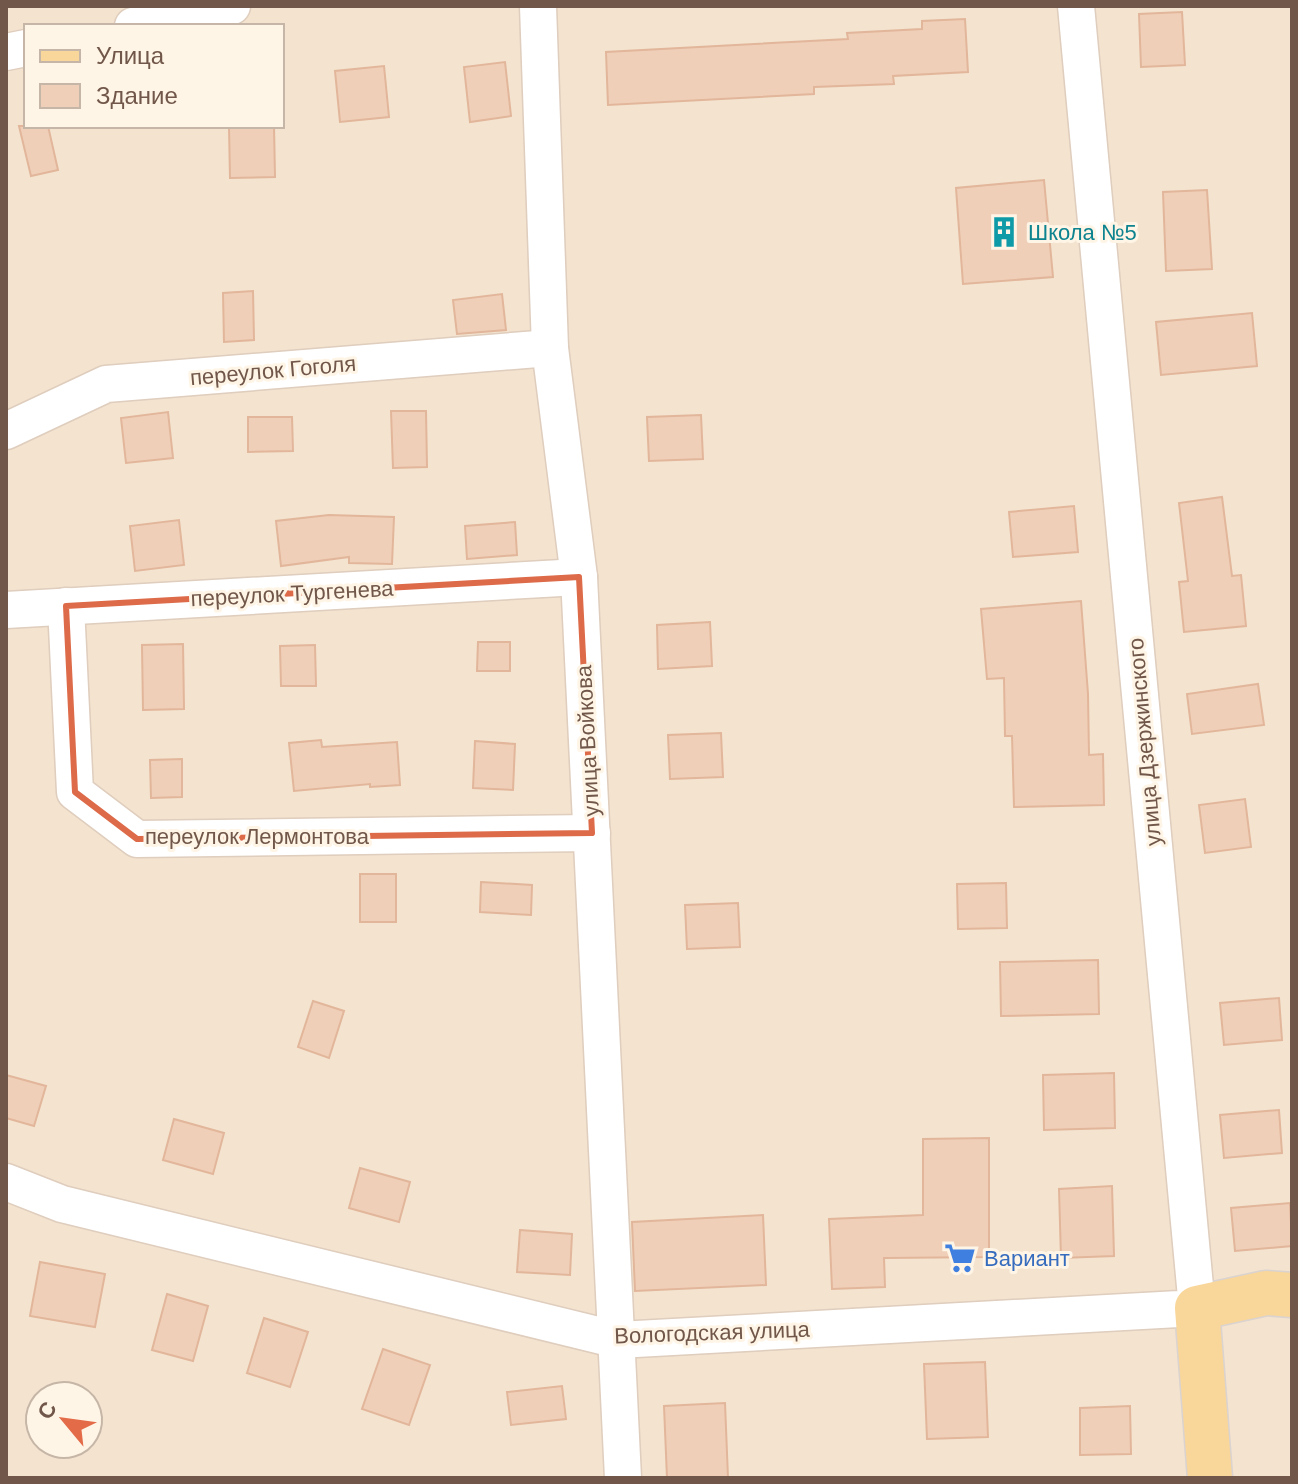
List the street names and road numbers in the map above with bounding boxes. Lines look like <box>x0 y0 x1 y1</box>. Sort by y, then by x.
street label: переулок Гоголя <box>189 351 357 390</box>
street label: переулок Тургенева <box>190 576 395 611</box>
street label: улица Дзержинского <box>1123 637 1166 847</box>
street label: улица Войкова <box>571 664 604 817</box>
street label: переулок Лермонтова <box>145 824 370 849</box>
street label: Вологодская улица <box>614 1317 811 1348</box>

